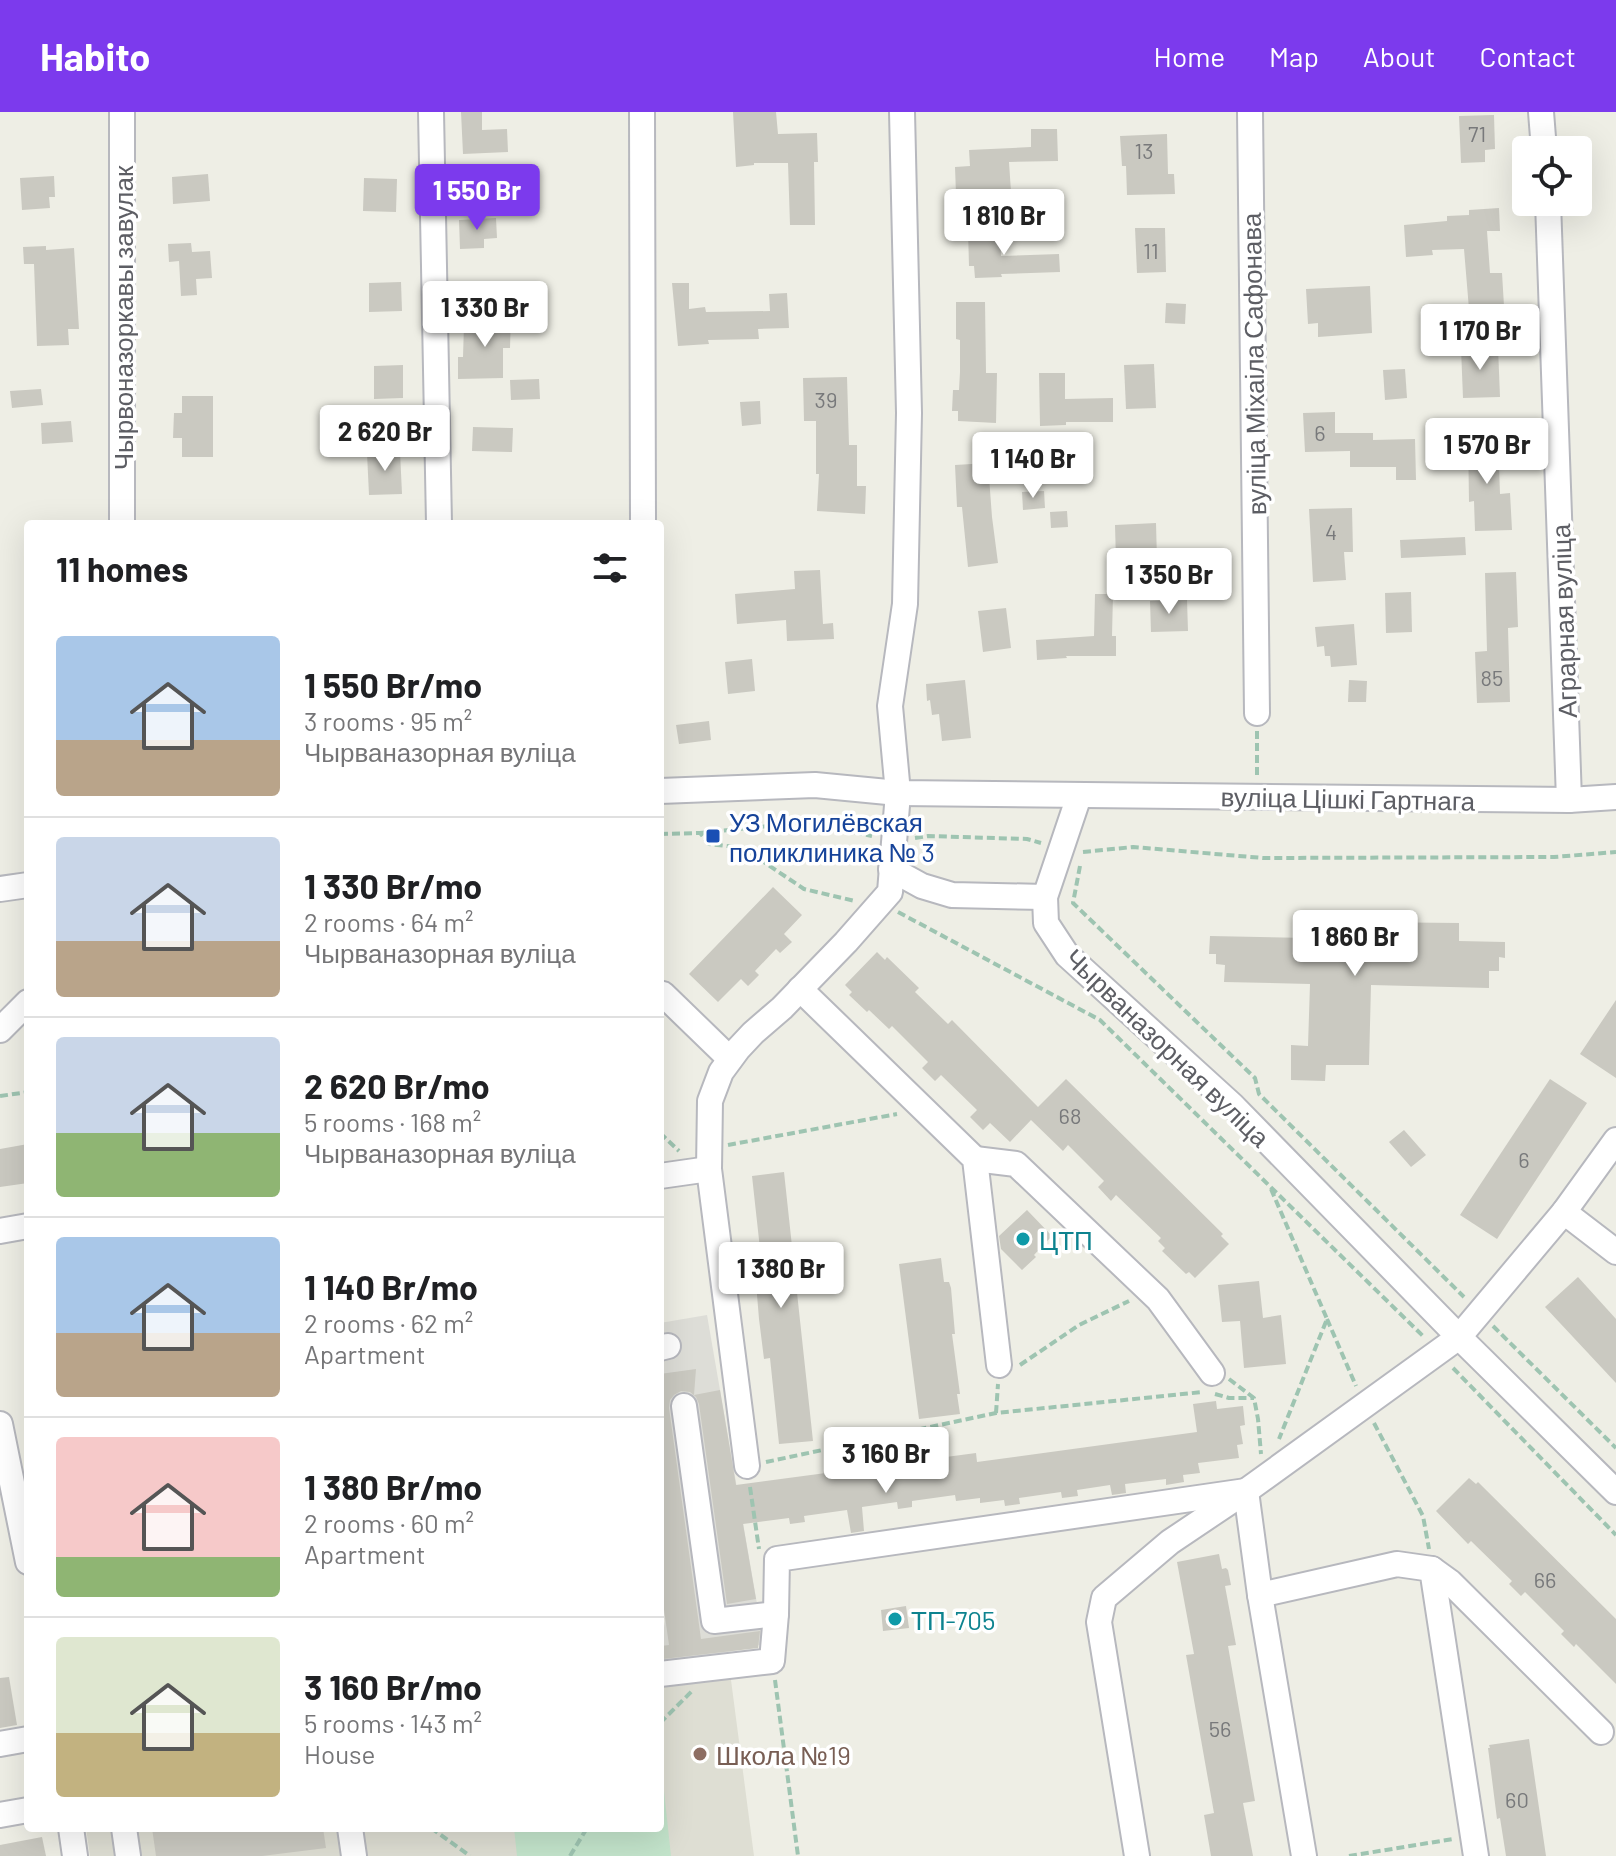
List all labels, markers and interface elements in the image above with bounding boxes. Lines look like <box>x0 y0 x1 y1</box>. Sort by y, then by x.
text: Habito <box>40 33 150 79</box>
text: Home <box>1154 39 1225 73</box>
text: Map <box>1269 39 1319 73</box>
text: About <box>1363 39 1435 73</box>
text: Contact <box>1479 39 1576 73</box>
house number: 71 <box>1468 120 1486 146</box>
map controls <box>1512 136 1592 216</box>
button: locate <box>1512 136 1592 216</box>
house number: 13 <box>1134 137 1154 163</box>
pin: 1 550 Br <box>394 164 560 232</box>
street label: Чырвоназоркавы завулак <box>107 165 138 470</box>
text: 1 550 Br <box>433 174 521 205</box>
pin: 1 810 Br <box>921 189 1087 257</box>
text: 1 810 Br <box>962 199 1046 230</box>
street label: вуліца Міхаіла Сафонава <box>1235 212 1271 516</box>
house number: 11 <box>1143 237 1159 263</box>
pin: 1 330 Br <box>402 281 568 349</box>
text: 1 330 Br <box>441 291 529 322</box>
pin: 1 170 Br <box>1397 304 1563 372</box>
text: 1 170 Br <box>1439 314 1521 345</box>
house number: 39 <box>815 386 837 412</box>
pin: 2 620 Br <box>302 405 468 473</box>
text: 2 620 Br <box>338 415 432 446</box>
pin: 1 570 Br <box>1404 418 1570 486</box>
house number: 6 <box>1314 419 1326 445</box>
text: 1 570 Br <box>1443 428 1531 459</box>
pin: 1 140 Br <box>950 432 1116 500</box>
text: 1 140 Br <box>990 442 1076 473</box>
house number: 4 <box>1325 518 1337 544</box>
street label: Аграрная вуліца <box>1544 523 1582 719</box>
icon: filters <box>588 546 632 590</box>
text: 11 homes <box>56 548 188 589</box>
pin: 1 350 Br <box>1086 548 1252 616</box>
text: 1 350 Br <box>1125 558 1213 589</box>
text: 1 550 Br/mo <box>304 664 482 705</box>
house number: 85 <box>1481 664 1503 690</box>
icon: home <box>120 668 216 764</box>
text: 3 rooms · 95 m² <box>304 705 472 736</box>
text: Чырваназорная вуліца <box>304 736 576 767</box>
street label: вуліца Цішкі Гартнага <box>1221 780 1476 816</box>
place label: УЗ Могилёвская поликлиника № 3 <box>729 806 935 867</box>
marker: УЗ Могилёвская поликлиника № 3 <box>704 827 722 845</box>
text: 1 330 Br/mo <box>304 865 482 906</box>
icon: home <box>120 869 216 965</box>
text: 2 rooms · 64 m² <box>304 906 474 937</box>
pin: 1 860 Br <box>1272 910 1438 978</box>
text: 1 860 Br <box>1311 920 1399 951</box>
text: Чырваназорная вуліца <box>304 937 576 968</box>
street label: Чырваназорная вуліца <box>1060 942 1277 1153</box>
text: 2 620 Br/mo <box>304 1065 490 1106</box>
icon: home <box>120 1069 216 1165</box>
house number: 68 <box>1059 1102 1081 1128</box>
text: 5 rooms · 168 m² <box>304 1106 481 1137</box>
text: Чырваназорная вуліца <box>304 1137 576 1168</box>
house number: 6 <box>1518 1146 1530 1172</box>
place label: ЦТП <box>1039 1224 1093 1255</box>
marker: ЦТП <box>1014 1230 1032 1248</box>
pin: 1 380 Br <box>698 1242 864 1310</box>
text: 1 380 Br <box>737 1252 825 1283</box>
text: 1 140 Br/mo <box>304 1266 478 1307</box>
icon: home <box>120 1269 216 1365</box>
text: 2 rooms · 62 m² <box>304 1307 473 1338</box>
text: Apartment <box>304 1338 425 1369</box>
pin: 3 160 Br <box>803 1427 969 1495</box>
text: 3 160 Br <box>842 1437 930 1468</box>
text: 1 380 Br/mo <box>304 1466 482 1507</box>
icon: home <box>120 1469 216 1565</box>
text: 2 rooms · 60 m² <box>304 1507 474 1538</box>
text: Apartment <box>304 1538 425 1569</box>
house number: 66 <box>1534 1566 1556 1592</box>
place label: ТП-705 <box>911 1604 995 1635</box>
marker: ТП-705 <box>886 1610 904 1628</box>
text: 3 160 Br/mo <box>304 1666 482 1707</box>
icon: home <box>120 1669 216 1765</box>
text: 5 rooms · 143 m² <box>304 1707 482 1738</box>
house number: 56 <box>1209 1715 1231 1741</box>
text: House <box>304 1738 375 1769</box>
place label: Школа №19 <box>716 1739 851 1770</box>
marker: Школа №19 <box>691 1745 709 1763</box>
house number: 60 <box>1505 1786 1529 1812</box>

